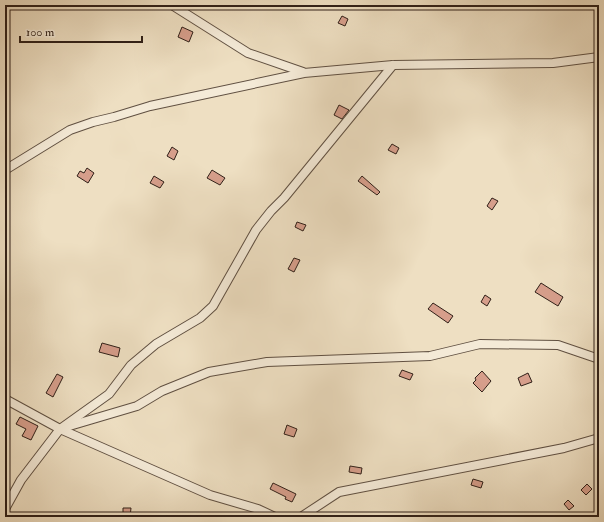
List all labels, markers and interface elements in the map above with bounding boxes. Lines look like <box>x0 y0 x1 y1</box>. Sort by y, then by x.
scale bar <box>20 18 142 44</box>
text: 100 m <box>26 25 55 40</box>

